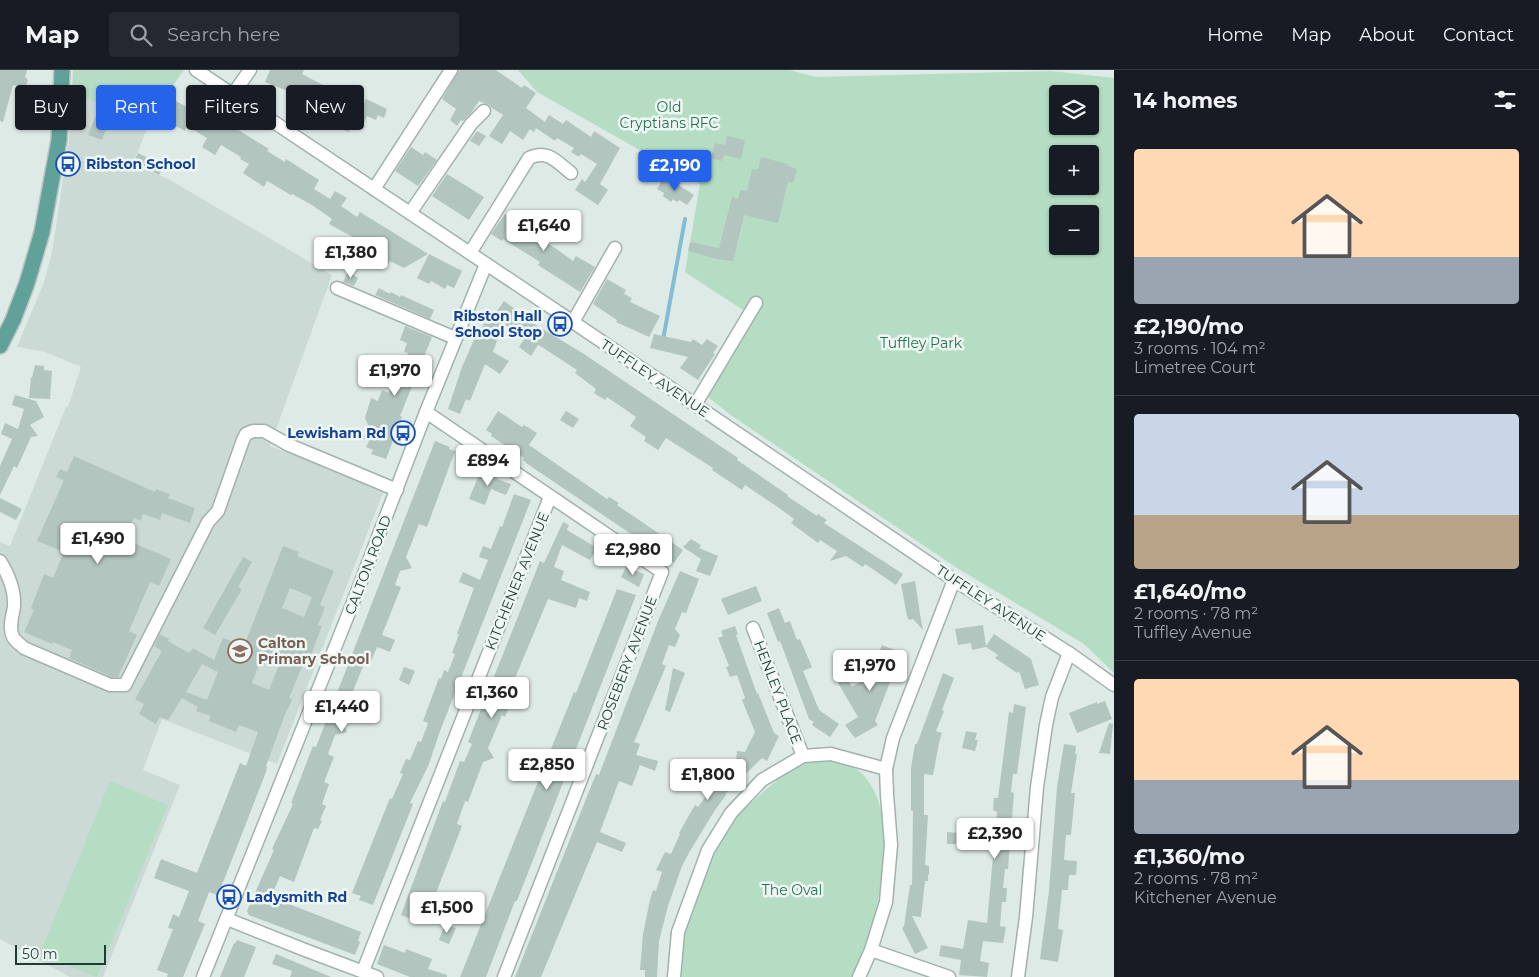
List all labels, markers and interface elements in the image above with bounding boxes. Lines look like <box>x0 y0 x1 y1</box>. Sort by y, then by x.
search box <box>109 12 459 57</box>
text: Map <box>25 20 79 49</box>
icon: search <box>127 21 155 49</box>
text: Search here <box>167 23 280 46</box>
text: Home <box>1207 24 1263 46</box>
text: Map <box>1291 24 1331 46</box>
text: About <box>1359 24 1415 46</box>
text: Contact <box>1443 24 1514 46</box>
chip: Buy <box>15 85 86 130</box>
chip: Rent <box>96 85 176 130</box>
chip: Filters <box>186 85 276 130</box>
chip: New <box>286 85 364 130</box>
map controls <box>1049 85 1099 255</box>
button: layers <box>1049 85 1099 135</box>
icon: filters <box>1491 86 1519 114</box>
text: 14 homes <box>1134 88 1238 113</box>
park label: Old Cryptians RFC <box>620 98 719 132</box>
button: + <box>1049 145 1099 195</box>
pin: £2,190 <box>634 150 716 192</box>
bus stop icon: Ribston School <box>55 151 81 177</box>
place label: Ribston School <box>86 155 196 173</box>
text: £2,190 <box>649 156 701 175</box>
icon: home <box>1282 181 1372 271</box>
button: − <box>1049 205 1099 255</box>
pin: £1,640 <box>503 210 585 252</box>
text: £1,640 <box>517 216 571 235</box>
pin: £1,380 <box>310 236 392 279</box>
text: £1,380 <box>325 243 377 262</box>
place label: Ribston Hall School Stop <box>453 307 542 341</box>
bus stop icon: Ribston Hall School Stop <box>547 311 573 337</box>
text: £2,190/mo <box>1134 314 1244 339</box>
park label: Tuffley Park <box>880 334 963 352</box>
street label: TUFFLEY AVENUE <box>597 335 713 421</box>
text: 3 rooms · 104 m² <box>1134 339 1266 358</box>
pin: £1,970 <box>354 354 436 397</box>
text: Limetree Court <box>1134 358 1256 377</box>
text: £1,970 <box>369 361 421 380</box>
bus stop icon: Lewisham Rd <box>390 420 416 446</box>
place label: Lewisham Rd <box>287 424 386 442</box>
pin: £894 <box>458 444 518 487</box>
icon: home <box>1282 447 1372 537</box>
text: £894 <box>467 451 509 470</box>
street label: KITCHENER AVENUE <box>481 509 553 653</box>
street label: CALTON ROAD <box>341 513 395 617</box>
pin: £1,490 <box>57 522 139 565</box>
text: £1,490 <box>71 529 125 548</box>
pin: £2,980 <box>592 534 674 576</box>
text: £2,980 <box>605 540 661 559</box>
street label: TUFFLEY AVENUE <box>933 561 1049 645</box>
text: £1,640/mo <box>1134 579 1246 604</box>
street label: ROSEBERY AVENUE <box>593 593 661 733</box>
text: 2 rooms · 78 m² <box>1134 604 1258 623</box>
text: Tuffley Avenue <box>1134 623 1252 642</box>
place label: Calton Primary School <box>258 634 369 668</box>
school or university icon: Calton Primary School <box>227 638 253 664</box>
street label: HENLEY PLACE <box>750 638 806 746</box>
pin: £1,970 <box>829 650 911 692</box>
text: £1,970 <box>844 656 896 675</box>
pin: £1,360 <box>451 676 533 719</box>
text: £1,360 <box>466 683 518 702</box>
pin: £1,440 <box>301 690 383 733</box>
text: £1,440 <box>315 697 369 716</box>
icon: home <box>1282 712 1372 802</box>
pin: £2,850 <box>506 748 588 791</box>
text: £2,850 <box>519 755 575 774</box>
pin: £1,800 <box>667 758 749 801</box>
text: £1,800 <box>681 765 735 784</box>
pin: £2,390 <box>954 818 1036 860</box>
text: £2,390 <box>967 824 1023 843</box>
text: £1,360/mo <box>1134 844 1245 869</box>
text: 2 rooms · 78 m² <box>1134 869 1258 888</box>
park label: The Oval <box>762 881 822 899</box>
bus stop icon: Ladysmith Rd <box>216 884 242 910</box>
place label: Ladysmith Rd <box>246 888 347 906</box>
text: Kitchener Avenue <box>1134 888 1277 907</box>
pin: £1,500 <box>406 892 488 934</box>
text: £1,500 <box>421 898 473 917</box>
scale bar <box>15 942 106 965</box>
text: 50 m <box>22 945 58 963</box>

